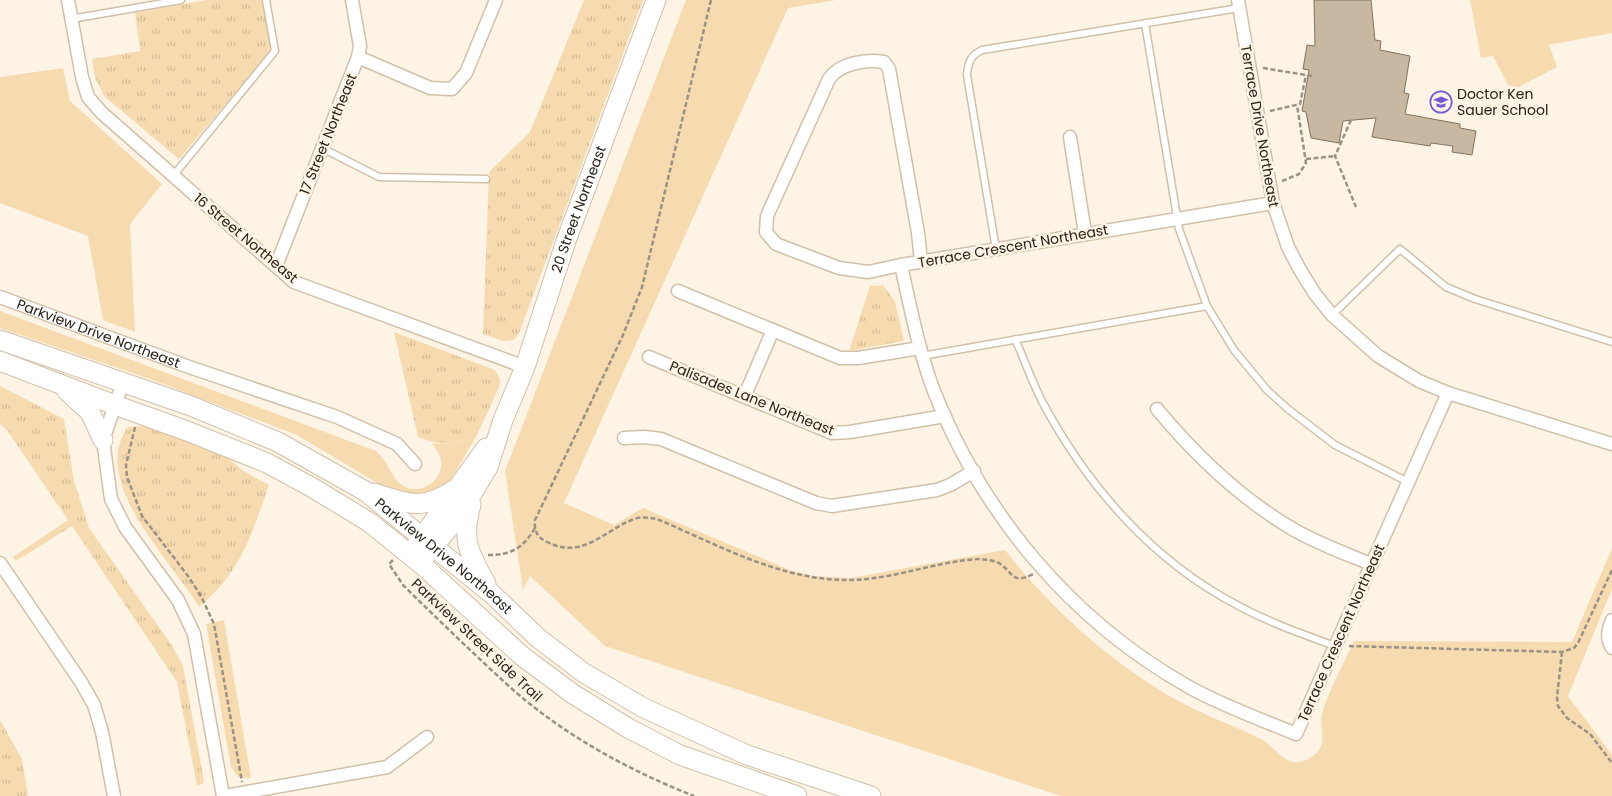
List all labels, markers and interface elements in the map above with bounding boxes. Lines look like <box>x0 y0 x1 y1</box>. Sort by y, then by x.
street label: Terrace Drive Northeast <box>1236 43 1284 209</box>
street label: 17 Street Northeast <box>295 70 361 198</box>
place label: Doctor Ken Sauer School <box>1457 84 1548 120</box>
school or university icon: Doctor Ken Sauer School <box>1429 90 1453 114</box>
street label: 20 Street Northeast <box>546 143 611 275</box>
street label: 16 Street Northeast <box>190 188 302 288</box>
street label: Terrace Crescent Northeast <box>916 219 1110 273</box>
street label: Parkview Drive Northeast <box>14 294 183 373</box>
street label: Palisades Lane Northeast <box>667 356 837 440</box>
street label: Parkview Drive Northeast <box>371 493 517 618</box>
street label: Terrace Crescent Northeast <box>1293 541 1389 725</box>
street label: Parkview Street Side Trail <box>407 574 547 706</box>

